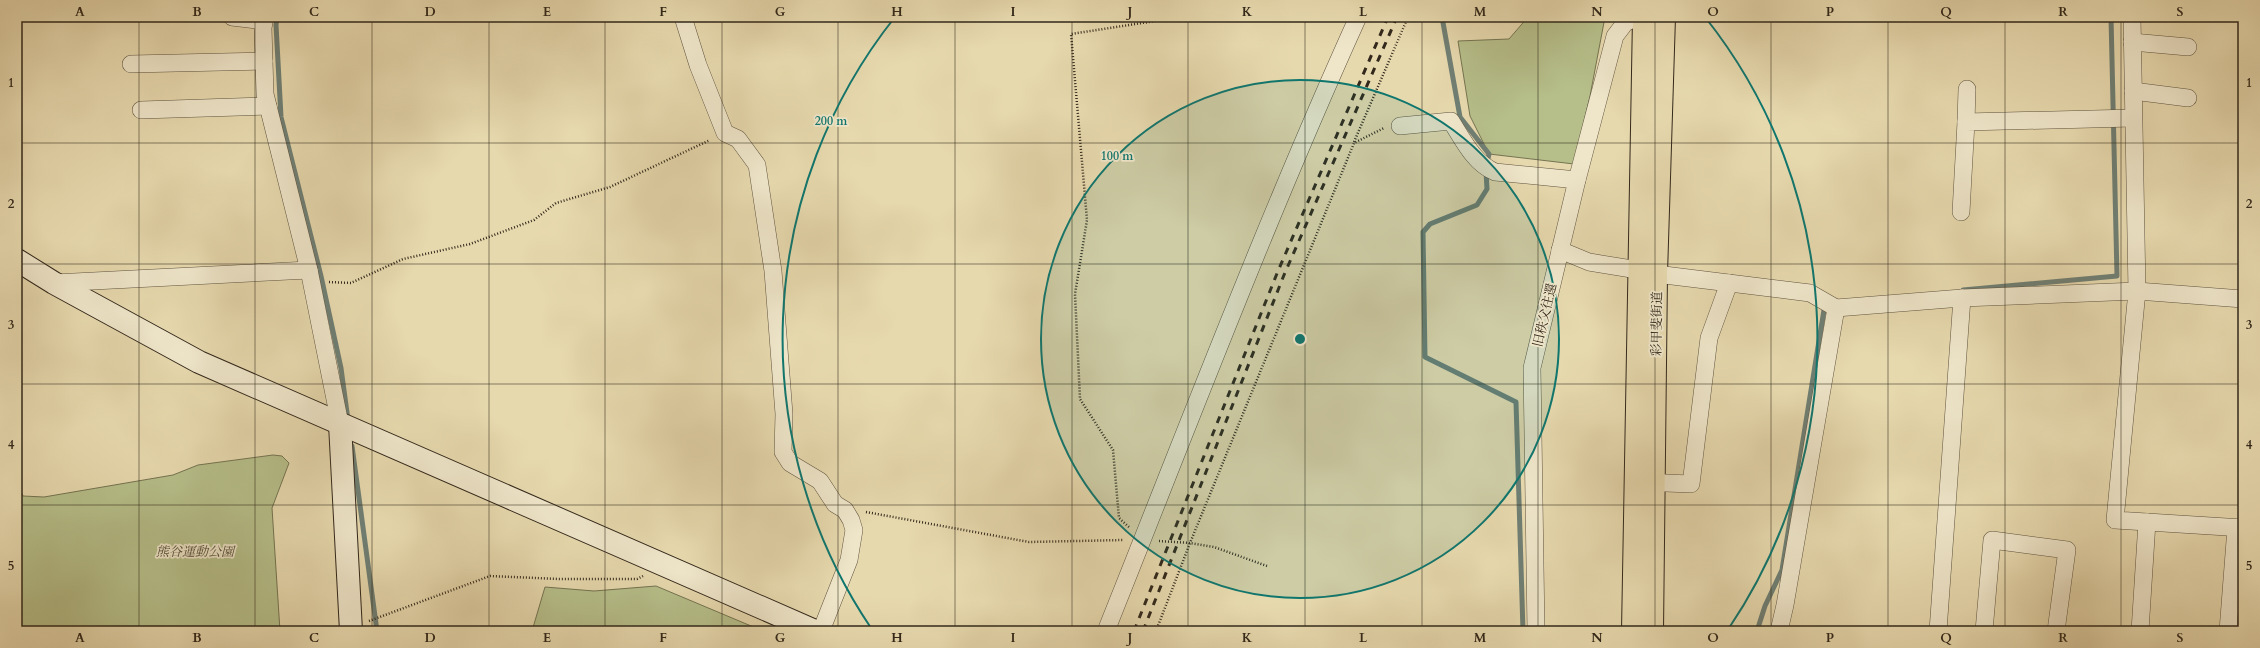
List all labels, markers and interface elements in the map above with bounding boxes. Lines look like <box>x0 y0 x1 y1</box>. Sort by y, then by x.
text: A <box>75 3 85 21</box>
text: B <box>192 3 202 21</box>
text: C <box>309 3 319 21</box>
text: D <box>424 3 436 21</box>
text: E <box>543 3 551 21</box>
text: F <box>659 3 667 21</box>
text: G <box>775 3 786 21</box>
text: H <box>891 3 903 21</box>
text: I <box>1010 3 1016 21</box>
text: J <box>1126 3 1133 21</box>
text: K <box>1242 3 1253 21</box>
text: L <box>1359 3 1368 21</box>
text: M <box>1474 3 1487 21</box>
text: N <box>1591 3 1603 21</box>
text: O <box>1707 3 1719 21</box>
text: P <box>1826 3 1834 21</box>
text: Q <box>1940 3 1952 21</box>
text: R <box>2058 3 2068 21</box>
text: S <box>2177 3 2184 21</box>
text: 1 <box>8 74 14 92</box>
text: 1 <box>2246 74 2252 92</box>
text: 200 m <box>815 113 848 129</box>
text: 100 m <box>1101 148 1134 164</box>
text: 2 <box>8 195 15 213</box>
text: 2 <box>2246 195 2253 213</box>
street label: 旧秩父往還 <box>1529 282 1561 349</box>
street label: 彩甲斐街道 <box>1647 291 1667 357</box>
text: 3 <box>8 316 15 334</box>
text: 3 <box>2246 316 2253 334</box>
centre of rings <box>1293 332 1307 346</box>
text: 4 <box>8 436 15 454</box>
text: 4 <box>2246 436 2253 454</box>
park label: 熊谷運動公園 <box>156 543 236 561</box>
text: 5 <box>8 557 14 575</box>
text: 5 <box>2246 557 2252 575</box>
text: A <box>75 629 85 647</box>
text: B <box>192 629 202 647</box>
text: C <box>309 629 319 647</box>
text: D <box>424 629 436 647</box>
text: E <box>543 629 551 647</box>
text: F <box>659 629 667 647</box>
text: G <box>775 629 786 647</box>
text: H <box>891 629 903 647</box>
text: I <box>1010 629 1016 647</box>
text: J <box>1126 629 1133 647</box>
text: K <box>1242 629 1253 647</box>
text: L <box>1359 629 1368 647</box>
text: M <box>1474 629 1487 647</box>
text: N <box>1591 629 1603 647</box>
text: O <box>1707 629 1719 647</box>
text: P <box>1826 629 1834 647</box>
text: Q <box>1940 629 1952 647</box>
text: R <box>2058 629 2068 647</box>
text: S <box>2177 629 2184 647</box>

